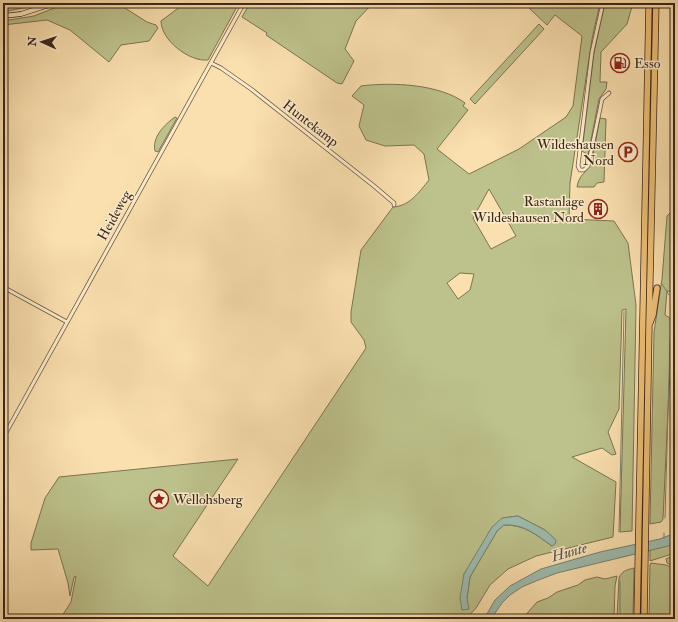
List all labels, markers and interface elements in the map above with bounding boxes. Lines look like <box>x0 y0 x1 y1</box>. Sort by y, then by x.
north arrow <box>22 22 62 62</box>
text: N <box>26 35 39 48</box>
fuel station icon: Esso <box>609 52 631 74</box>
place label: Esso <box>634 55 661 72</box>
street label: Huntekamp <box>279 96 342 151</box>
place label: Wildeshausen Nord <box>536 136 614 169</box>
parking icon: Wildeshausen Nord <box>617 141 639 163</box>
street label: Heideweg <box>94 186 136 243</box>
place label: Rastanlage Wildeshausen Nord <box>472 193 584 226</box>
building icon: Rastanlage Wildeshausen Nord <box>587 198 609 220</box>
place icon: Wellohsberg <box>148 488 170 510</box>
place label: Wellohsberg <box>172 491 244 508</box>
water label: Hunte <box>548 538 590 567</box>

